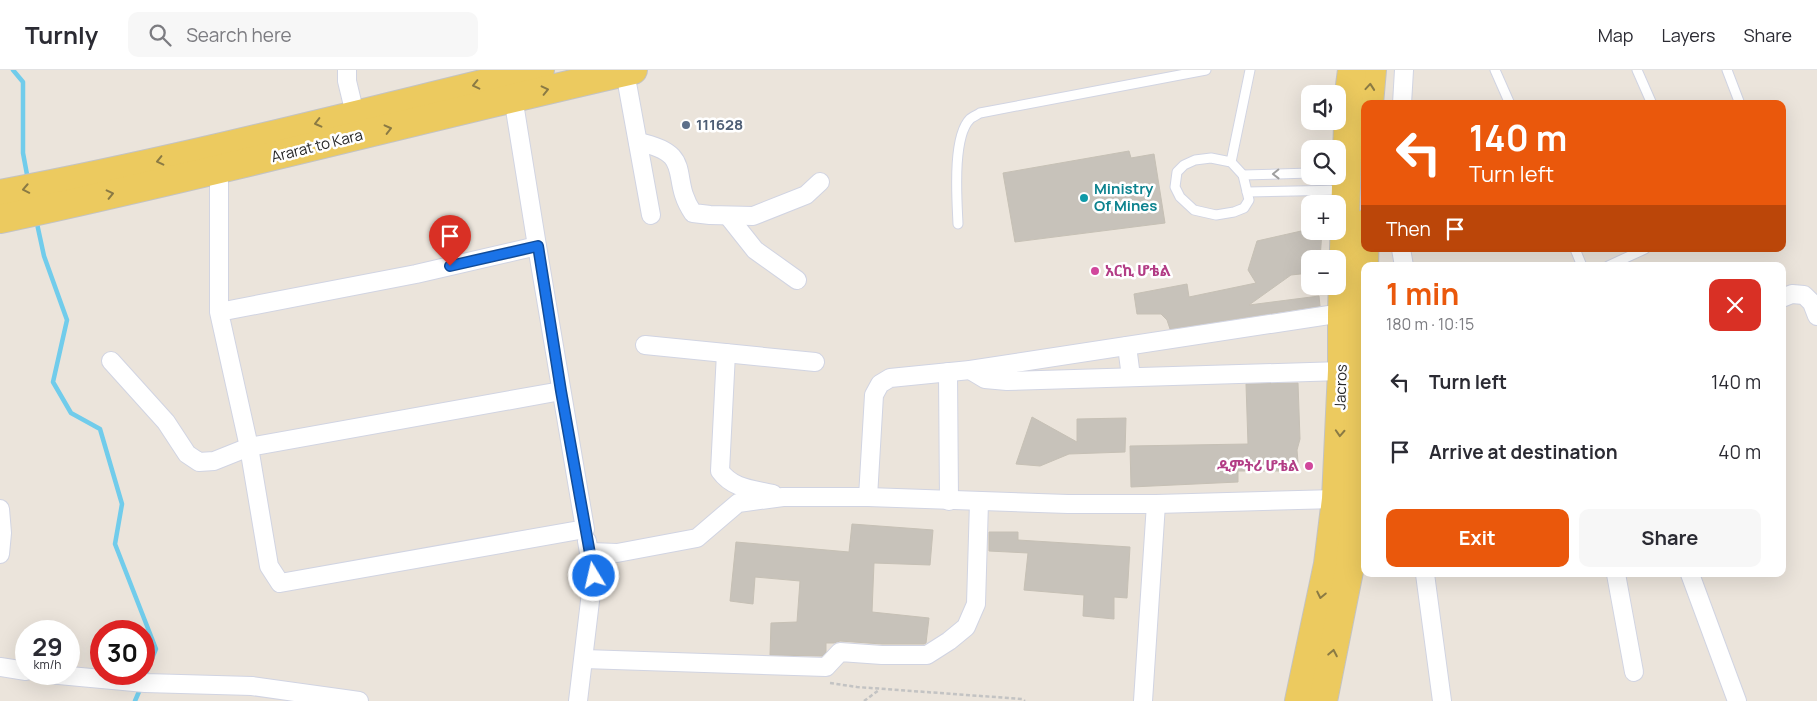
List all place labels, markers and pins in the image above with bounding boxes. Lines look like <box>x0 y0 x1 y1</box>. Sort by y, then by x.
place label: 111628 <box>696 114 743 135</box>
marker: 111628 <box>680 119 692 131</box>
place label: Ministry Of Mines <box>1094 178 1157 216</box>
marker: Ministry Of Mines <box>1078 192 1090 204</box>
pin <box>429 215 471 266</box>
place label: አርኪ ሆቴል <box>1105 260 1171 281</box>
marker: አርኪ ሆቴል <box>1089 265 1101 277</box>
place label: ዲምትሪ ሆቴል <box>1217 455 1299 476</box>
marker: ዲምትሪ ሆቴል <box>1303 460 1315 472</box>

